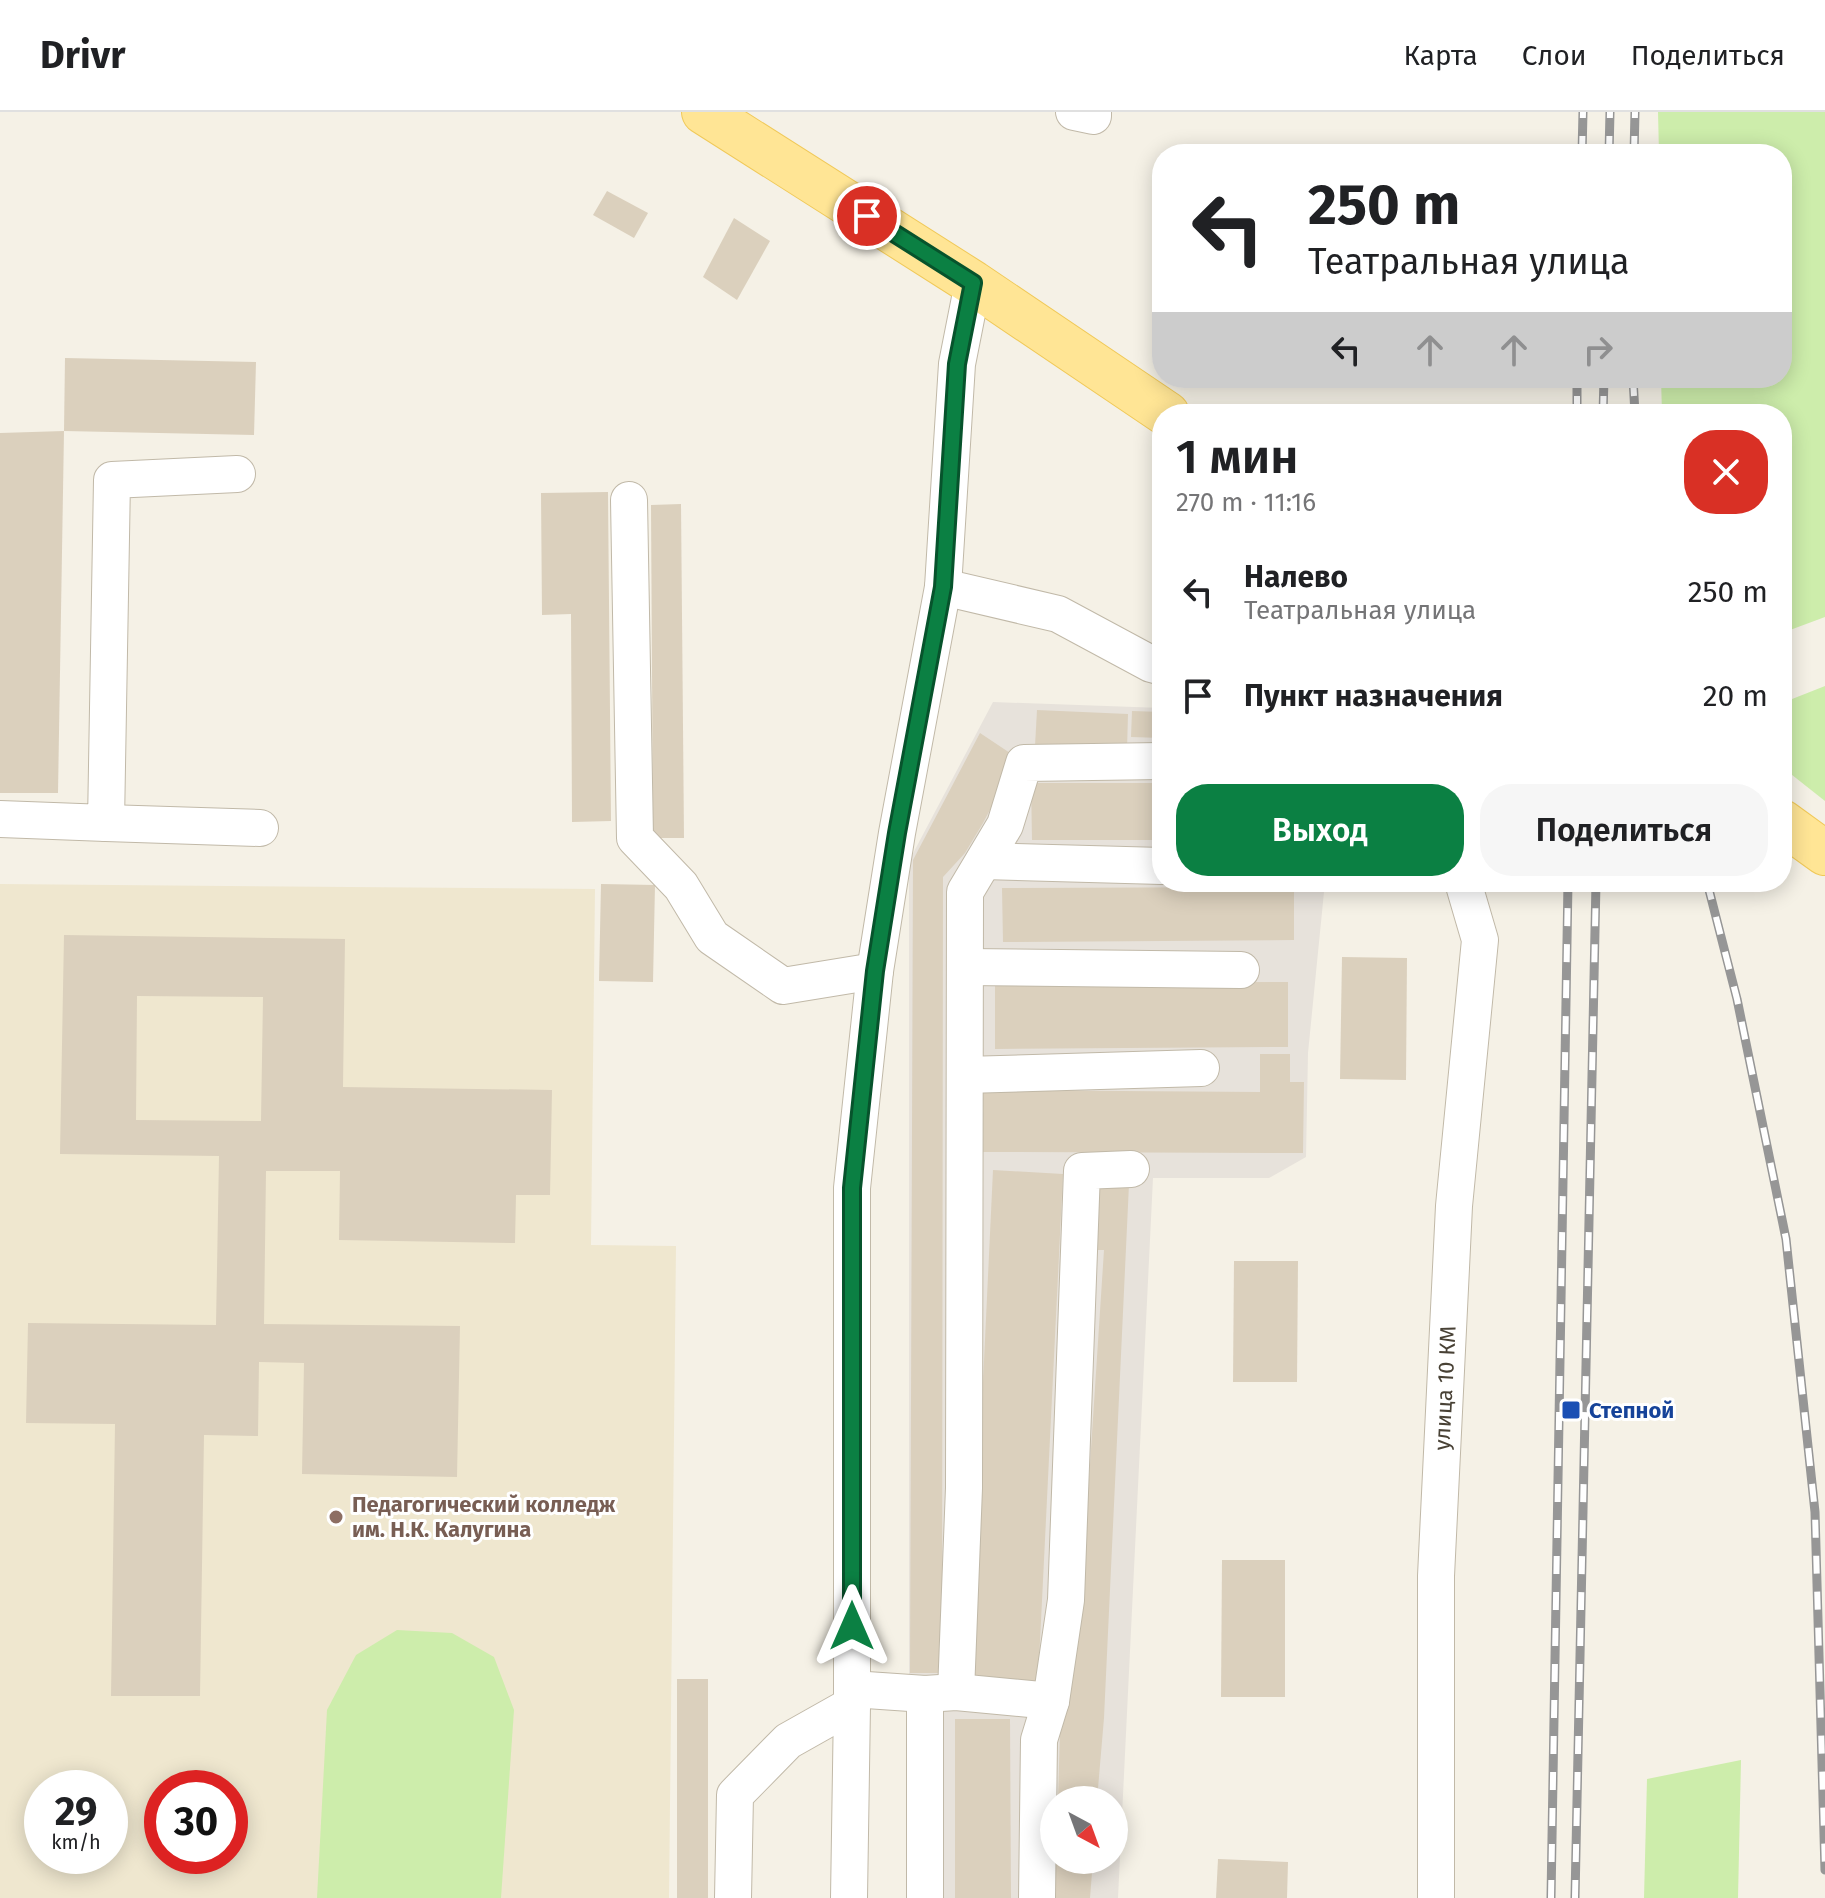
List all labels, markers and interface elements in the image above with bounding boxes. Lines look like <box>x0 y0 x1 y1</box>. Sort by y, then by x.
text: Drivr <box>40 32 125 78</box>
text: Карта <box>1403 39 1478 72</box>
text: Слои <box>1522 39 1587 72</box>
text: Поделиться <box>1631 39 1785 72</box>
text: 250 m <box>1308 172 1460 239</box>
icon: left <box>1176 176 1280 280</box>
pin <box>833 182 901 250</box>
icon: arrive <box>845 194 889 238</box>
text: Театральная улица <box>1308 240 1630 284</box>
icon: left <box>1324 328 1368 372</box>
icon: ahead <box>1408 328 1452 372</box>
icon: ahead <box>1492 328 1536 372</box>
icon: right <box>1576 328 1620 372</box>
text: 1 мин <box>1176 428 1299 486</box>
button: close <box>1684 430 1768 514</box>
text: 270 m · 11:16 <box>1176 487 1316 518</box>
text: Налево <box>1244 559 1348 595</box>
icon: left <box>1176 570 1220 614</box>
text: 250 m <box>1688 574 1768 610</box>
text: Театральная улица <box>1244 595 1476 626</box>
icon: arrive <box>1176 674 1220 718</box>
text: Пункт назначения <box>1244 678 1503 714</box>
text: 20 m <box>1703 678 1768 714</box>
button: Выход <box>1176 784 1464 876</box>
button: Поделиться <box>1480 784 1768 876</box>
street label: улица 10 КМ <box>1428 1325 1462 1451</box>
place label: Степной <box>1589 1397 1674 1424</box>
marker: Степной <box>1560 1399 1582 1421</box>
place label: Педагогический колледж им. Н.К. Калугина <box>352 1491 616 1543</box>
marker: Педагогический колледж им. Н.К. Калугина <box>327 1508 345 1526</box>
position arrow <box>810 1584 894 1668</box>
speed limit sign: 30 <box>144 1770 248 1874</box>
north arrow <box>1040 1786 1128 1874</box>
map controls <box>1040 1786 1128 1874</box>
text: 29 <box>55 1788 97 1836</box>
text: km/h <box>51 1830 101 1854</box>

